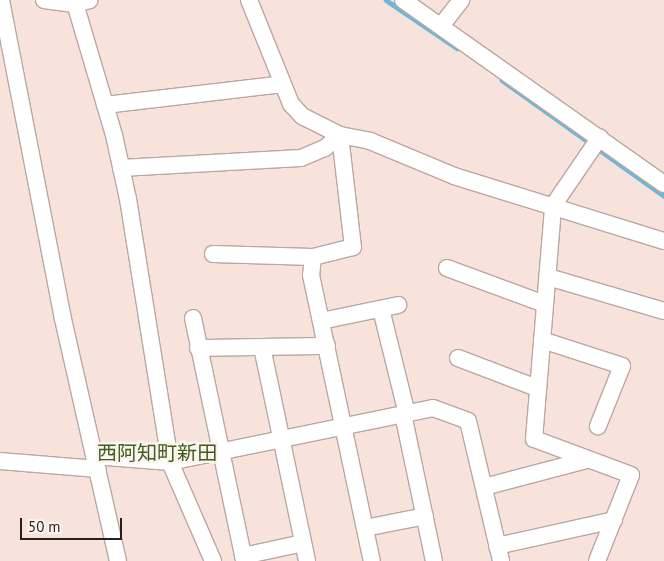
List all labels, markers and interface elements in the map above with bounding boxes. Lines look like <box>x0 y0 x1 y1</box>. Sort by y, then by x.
district label: 西阿知町新田 <box>97 441 217 465</box>
scale bar <box>22 508 125 540</box>
text: 50 m <box>28 517 61 536</box>

